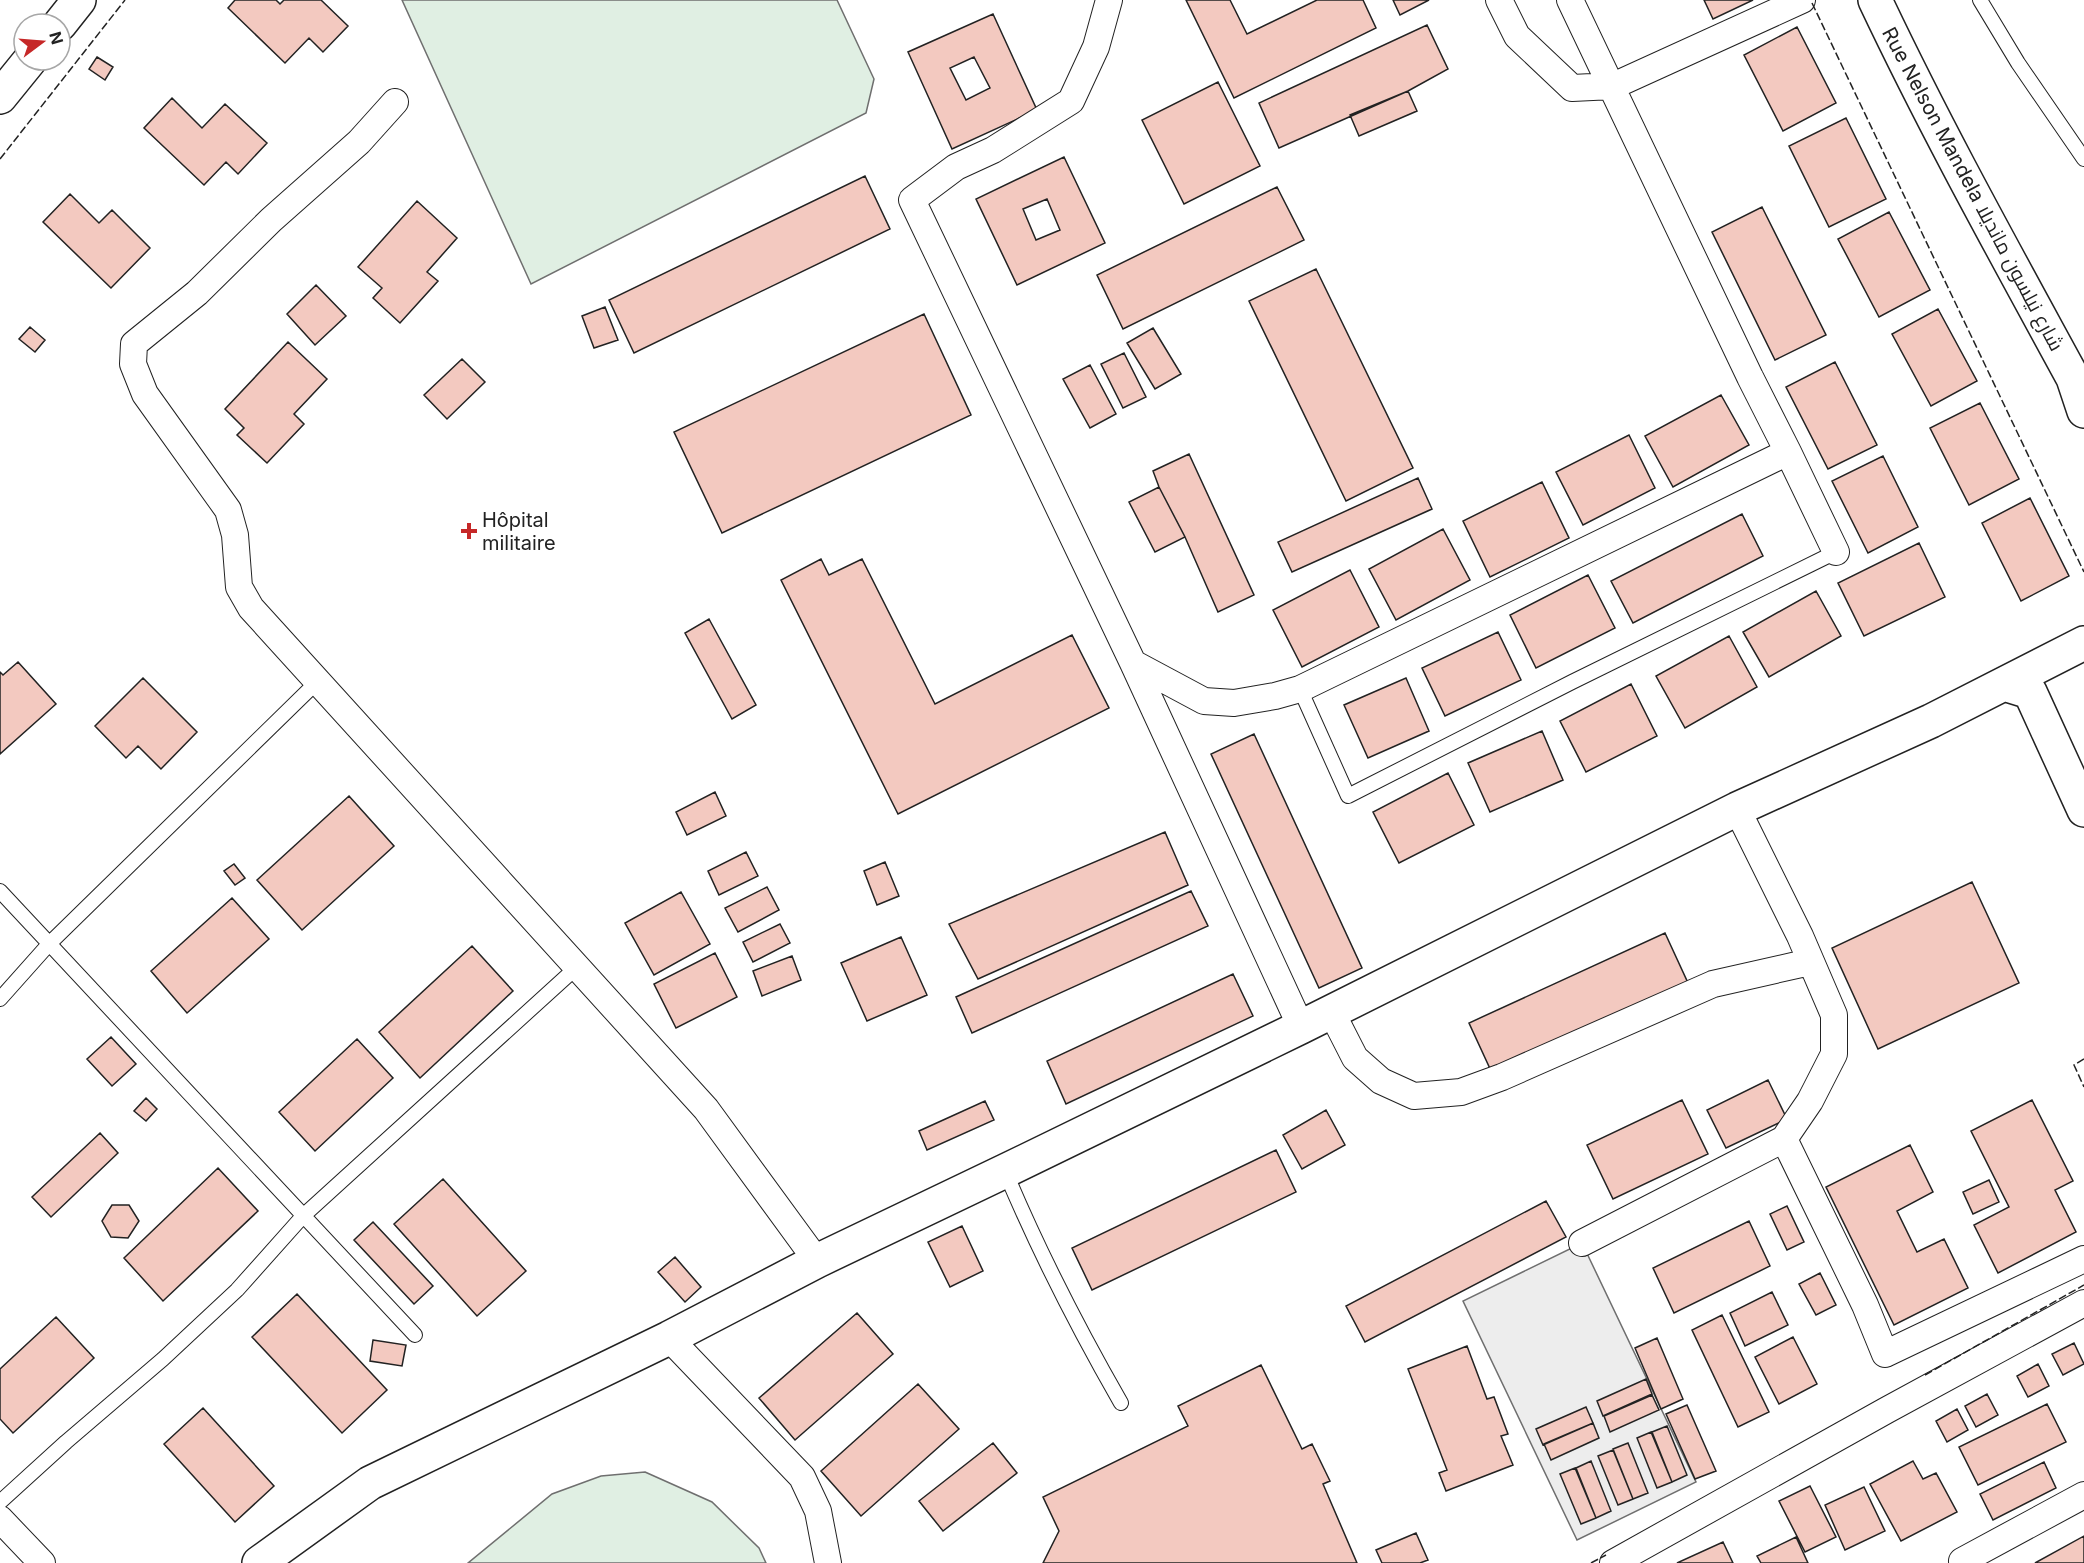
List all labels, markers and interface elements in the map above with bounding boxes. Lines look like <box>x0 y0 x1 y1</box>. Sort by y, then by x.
north arrow <box>12 12 72 72</box>
street label: Rue Nelson Mandela شارع نيلسون مانديلا <box>1875 23 2069 356</box>
text: N <box>45 29 68 46</box>
place label: Hôpital militaire <box>482 508 556 555</box>
marker: Hôpital militaire <box>460 522 478 540</box>

